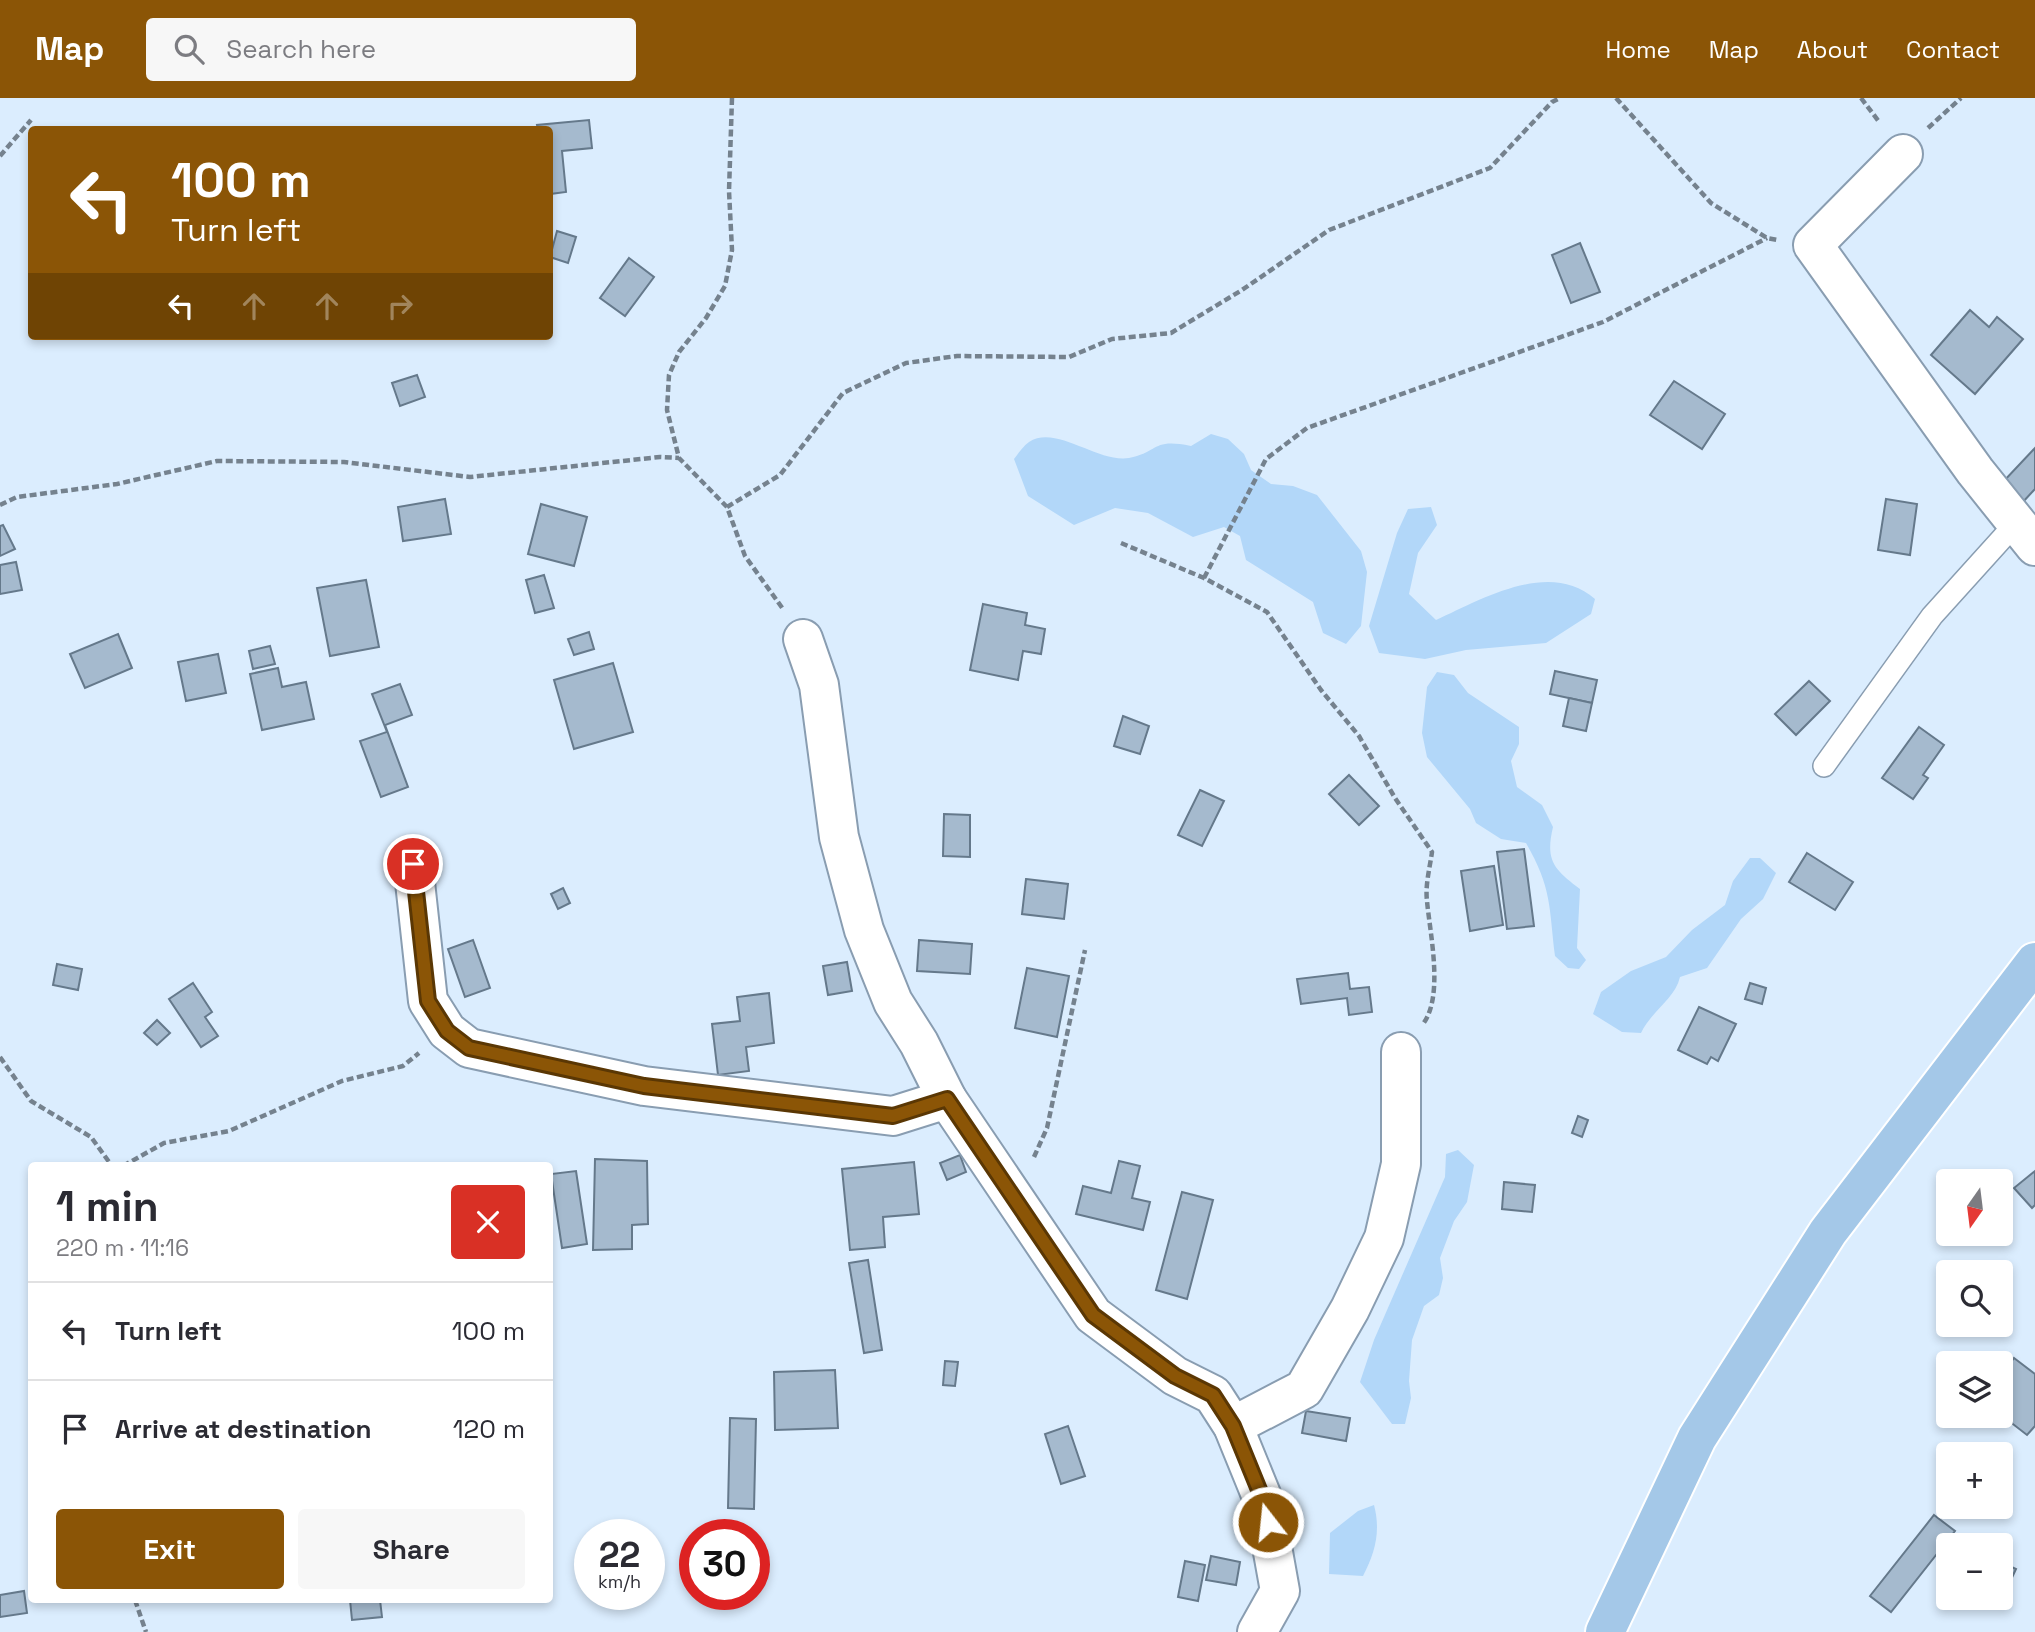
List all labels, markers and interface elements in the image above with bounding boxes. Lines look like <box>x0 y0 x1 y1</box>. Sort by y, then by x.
search box <box>146 18 636 81</box>
text: Map <box>35 28 104 70</box>
icon: search <box>170 30 208 68</box>
text: Search here <box>226 32 376 66</box>
text: Home <box>1605 34 1671 65</box>
text: Map <box>1709 34 1759 65</box>
text: About <box>1797 34 1868 65</box>
text: Contact <box>1906 34 2000 65</box>
text: 100 m <box>171 149 311 211</box>
icon: left <box>56 154 147 245</box>
text: Turn left <box>171 210 301 250</box>
icon: left <box>162 287 200 325</box>
icon: ahead <box>235 287 273 325</box>
icon: ahead <box>308 287 346 325</box>
icon: right <box>381 287 419 325</box>
pin <box>383 834 443 894</box>
icon: arrive <box>394 845 432 883</box>
north arrow <box>1936 1169 2012 1246</box>
map controls <box>1936 1169 2013 1610</box>
text: 1 min <box>56 1180 159 1233</box>
button: close <box>451 1185 525 1259</box>
text: 220 m · 11:16 <box>56 1233 189 1263</box>
button: search <box>1936 1260 2013 1337</box>
icon: left <box>56 1312 94 1350</box>
text: Turn left <box>115 1314 222 1348</box>
text: 100 m <box>452 1314 525 1348</box>
button: layers <box>1936 1351 2013 1428</box>
icon: arrive <box>56 1410 94 1448</box>
text: Arrive at destination <box>115 1412 372 1446</box>
text: 120 m <box>453 1412 525 1446</box>
button: + <box>1936 1442 2013 1519</box>
position arrow <box>1231 1485 1305 1559</box>
button: Exit <box>56 1509 284 1589</box>
button: Share <box>298 1509 525 1589</box>
speed limit sign: 30 <box>679 1519 770 1610</box>
text: 22 <box>599 1533 640 1577</box>
button: − <box>1936 1533 2013 1610</box>
text: km/h <box>598 1570 641 1593</box>

